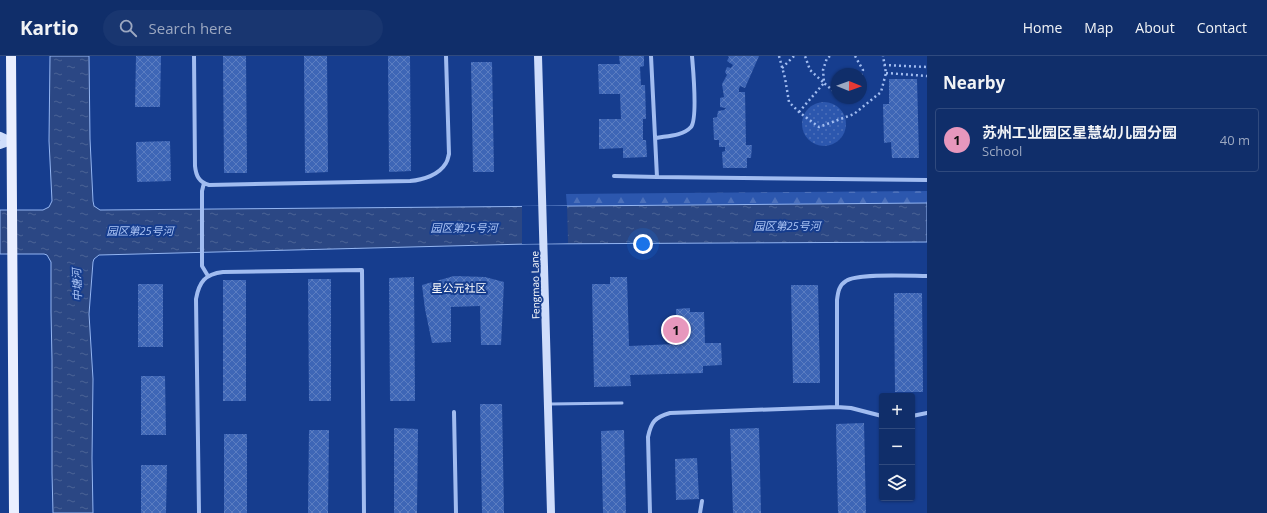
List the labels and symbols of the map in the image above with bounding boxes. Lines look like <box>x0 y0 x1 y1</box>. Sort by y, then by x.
north arrow <box>831 68 867 104</box>
water label: 园区第25号河 <box>753 218 823 233</box>
water label: 园区第25号河 <box>430 220 500 235</box>
water label: 园区第25号河 <box>106 223 176 238</box>
your location <box>633 234 653 254</box>
street label: Fengmao Lane <box>527 250 543 319</box>
water label: 中塘河 <box>68 266 85 302</box>
district label: 星公元社区 <box>432 280 487 295</box>
pin: 1 <box>663 315 689 345</box>

